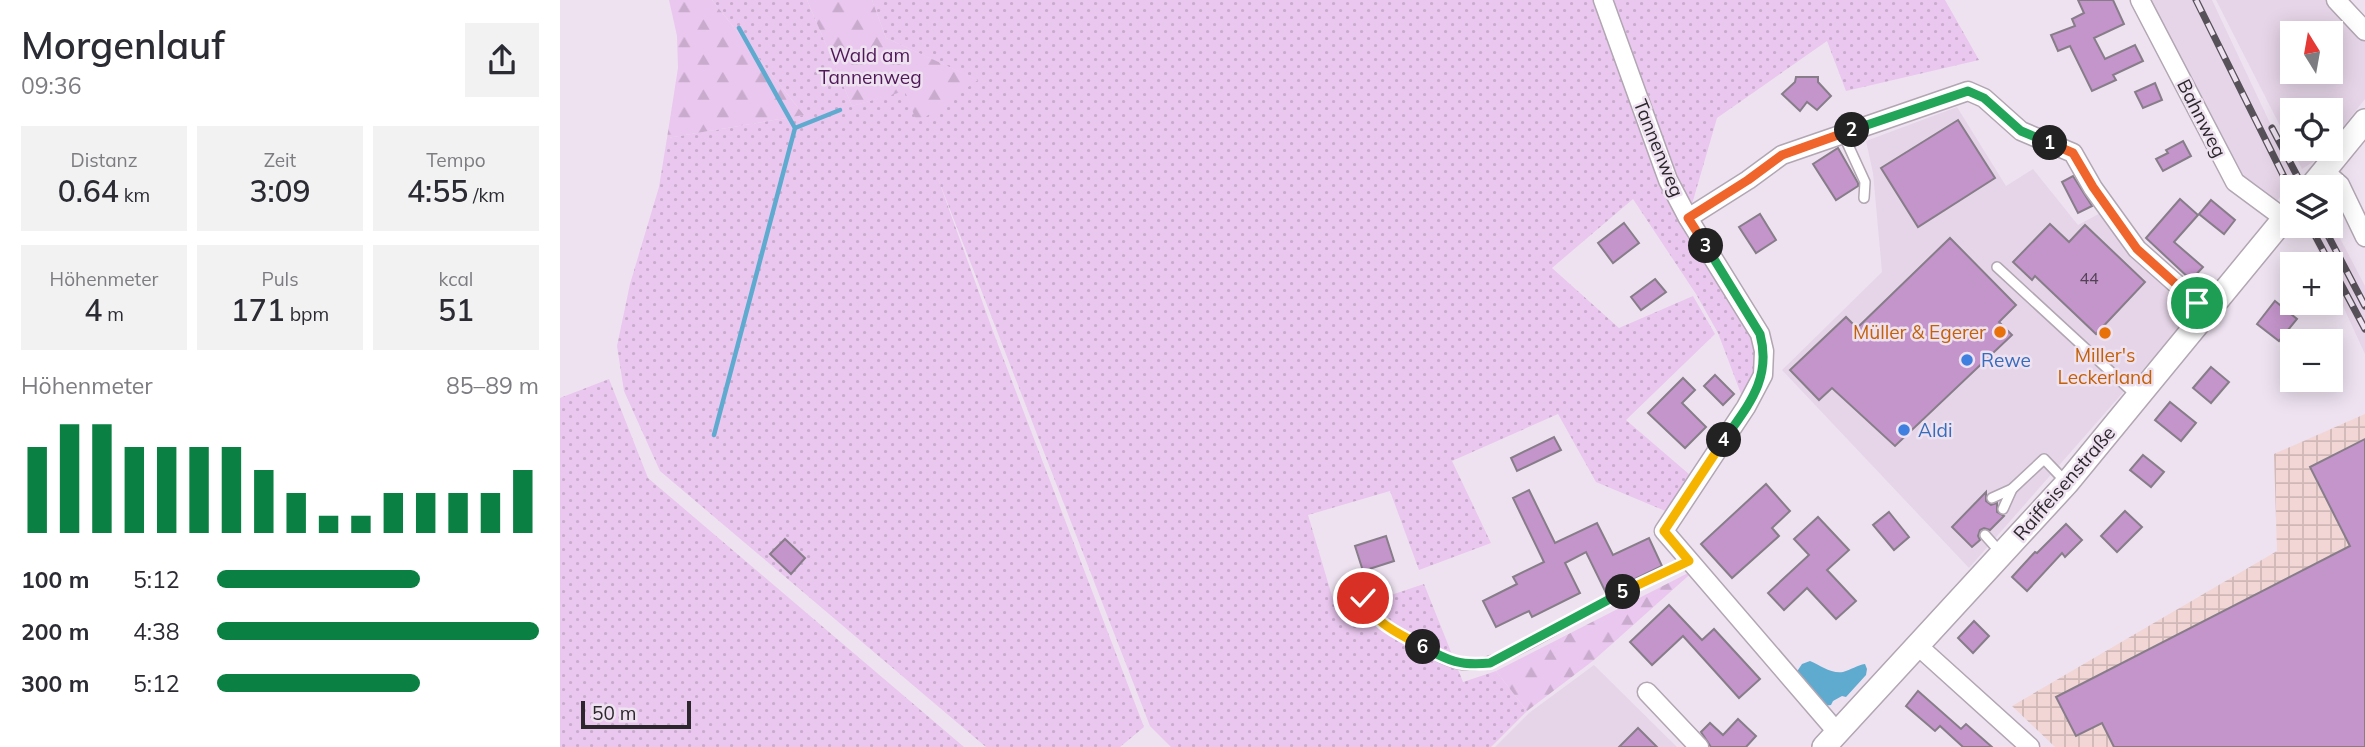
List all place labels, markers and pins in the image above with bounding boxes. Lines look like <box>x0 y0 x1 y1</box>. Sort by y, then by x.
pin: 2 <box>1834 113 1870 148</box>
pin: 1 <box>2032 125 2068 160</box>
pin: 3 <box>1688 229 1724 264</box>
pin <box>2167 273 2227 333</box>
place label: Müller & Egerer <box>1853 320 1986 344</box>
marker: Müller & Egerer <box>1992 324 2008 340</box>
marker: Miller's Leckerland <box>2097 325 2113 341</box>
place label: Miller's Leckerland <box>2057 343 2153 389</box>
place label: Rewe <box>1981 348 2031 372</box>
marker: Rewe <box>1959 352 1975 368</box>
place label: Aldi <box>1918 418 1952 442</box>
pin: 4 <box>1706 422 1742 458</box>
marker: Aldi <box>1896 422 1912 438</box>
pin <box>1333 568 1393 628</box>
pin: 5 <box>1606 574 1640 610</box>
pin: 6 <box>1406 630 1440 664</box>

